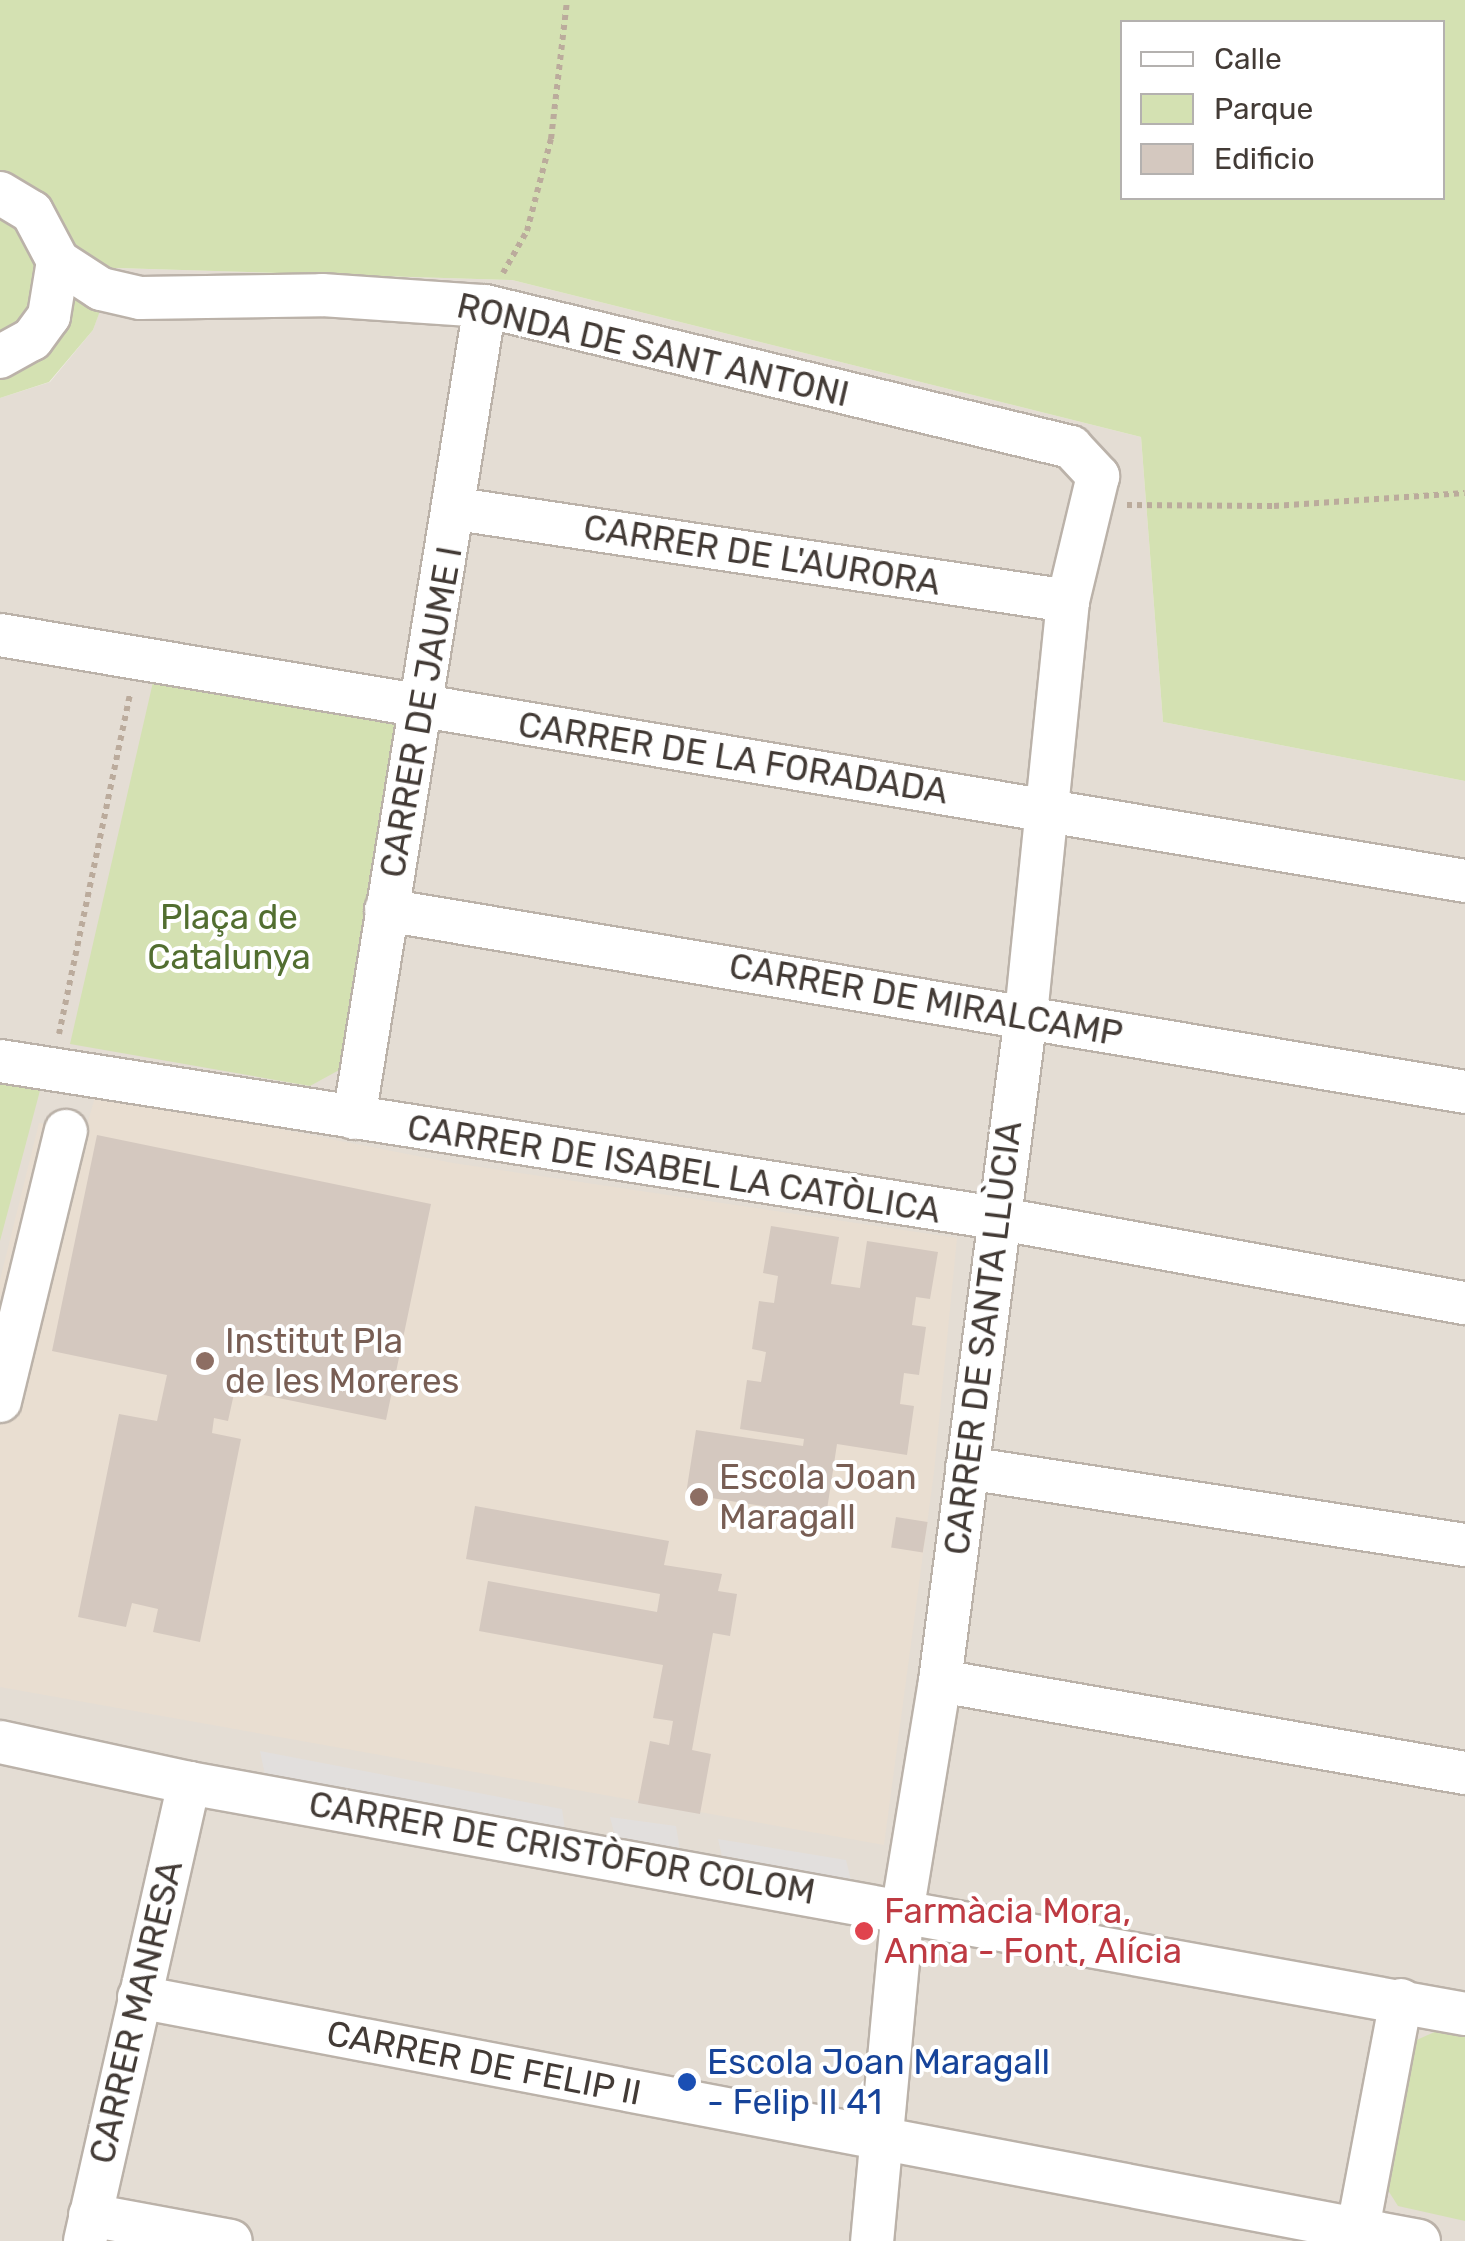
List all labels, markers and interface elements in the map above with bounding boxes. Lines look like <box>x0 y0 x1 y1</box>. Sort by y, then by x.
legend <box>1120 20 1445 200</box>
text: Calle <box>1214 41 1282 77</box>
text: Parque <box>1214 91 1313 127</box>
text: Edificio <box>1214 141 1315 177</box>
street label: RONDA DE SANT ANTONI <box>452 284 854 416</box>
street label: CARRER DE L'AURORA <box>581 506 943 604</box>
street label: CARRER DE JAUME I <box>371 543 471 881</box>
street label: CARRER DE LA FORADADA <box>515 703 951 813</box>
park label: Plaça de Catalunya <box>147 896 311 978</box>
street label: CARRER DE MIRALCAMP <box>726 945 1126 1055</box>
street label: CARRER DE ISABEL LA CATÒLICA <box>403 1106 945 1232</box>
street label: CARRER DE SANTA LLÙCIA <box>935 1118 1031 1558</box>
place label: Institut Pla de les Moreres <box>225 1320 459 1402</box>
marker: Institut Pla de les Moreres <box>194 1350 216 1372</box>
place label: Escola Joan Maragall <box>719 1456 917 1538</box>
marker: Escola Joan Maragall <box>688 1486 710 1508</box>
street label: CARRER DE CRISTÒFOR COLOM <box>306 1783 818 1913</box>
street label: CARRER MANRESA <box>81 1856 191 2168</box>
place label: Farmàcia Mora, Anna - Font, Alícia <box>884 1890 1183 1972</box>
marker: Farmàcia Mora, Anna - Font, Alícia <box>853 1920 875 1942</box>
street label: CARRER DE FELIP II <box>323 2012 645 2114</box>
place label: Escola Joan Maragall - Felip II 41 <box>707 2041 1050 2123</box>
marker: Escola Joan Maragall - Felip II 41 <box>676 2071 698 2093</box>

